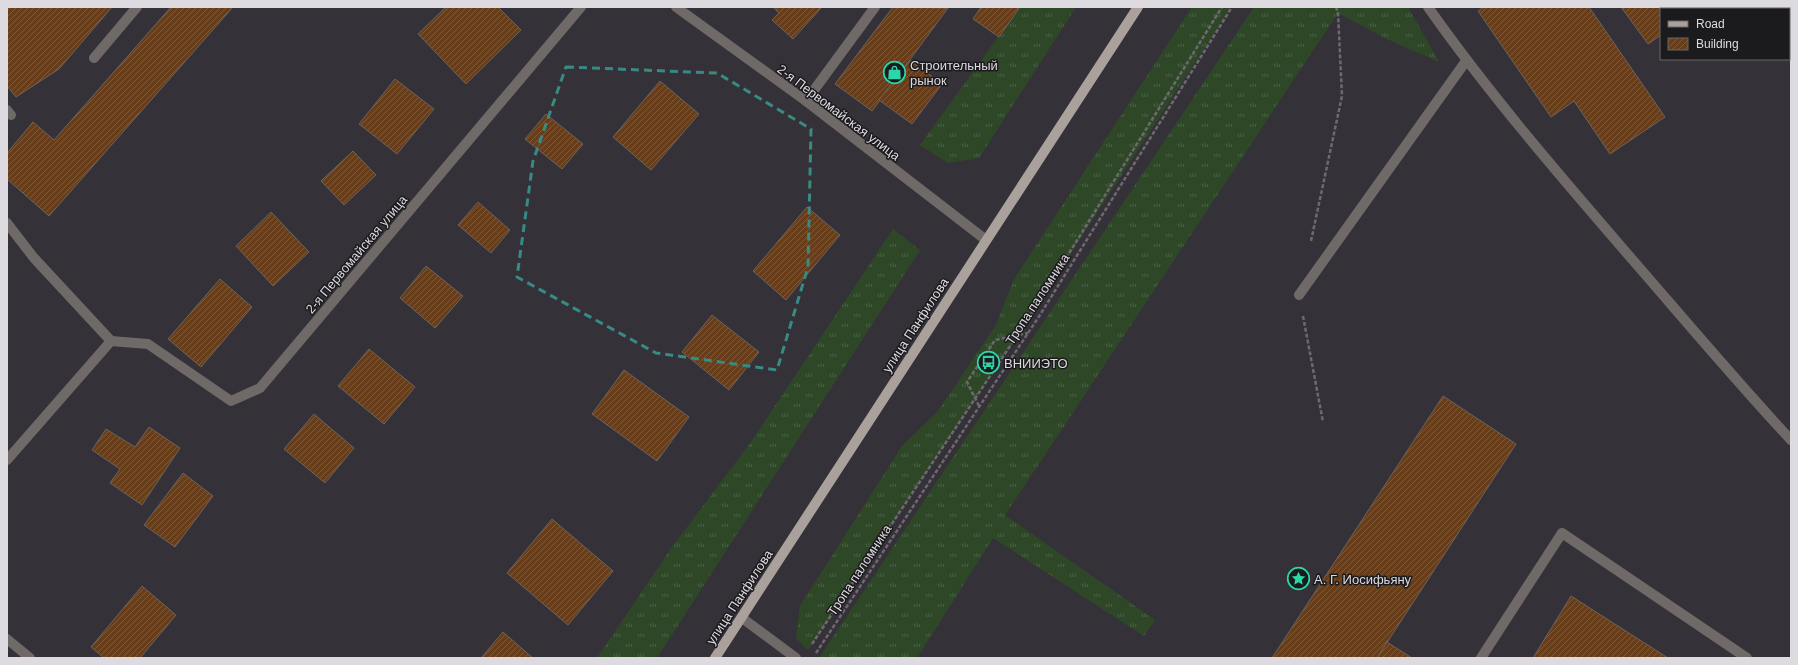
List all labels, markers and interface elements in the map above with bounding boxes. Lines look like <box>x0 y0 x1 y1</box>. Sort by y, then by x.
legend <box>1660 8 1790 60</box>
text: Road <box>1696 17 1725 31</box>
text: Building <box>1696 37 1739 51</box>
place label: Строительный рынок <box>910 58 998 88</box>
shop icon: Строительный рынок <box>882 59 908 85</box>
street label: 2-я Первомайская улица <box>774 61 904 164</box>
street label: 2-я Первомайская улица <box>303 192 411 316</box>
street label: Тропа паломника <box>1002 250 1073 348</box>
street label: улица Панфилова <box>879 274 952 375</box>
bus stop icon: ВНИИЭТО <box>976 350 1002 376</box>
place label: ВНИИЭТО <box>1004 356 1068 371</box>
street label: Тропа паломника <box>824 521 895 619</box>
street label: улица Панфилова <box>703 546 776 647</box>
place icon: А. Г. Иосифьяну <box>1286 566 1312 592</box>
place label: А. Г. Иосифьяну <box>1314 572 1412 587</box>

